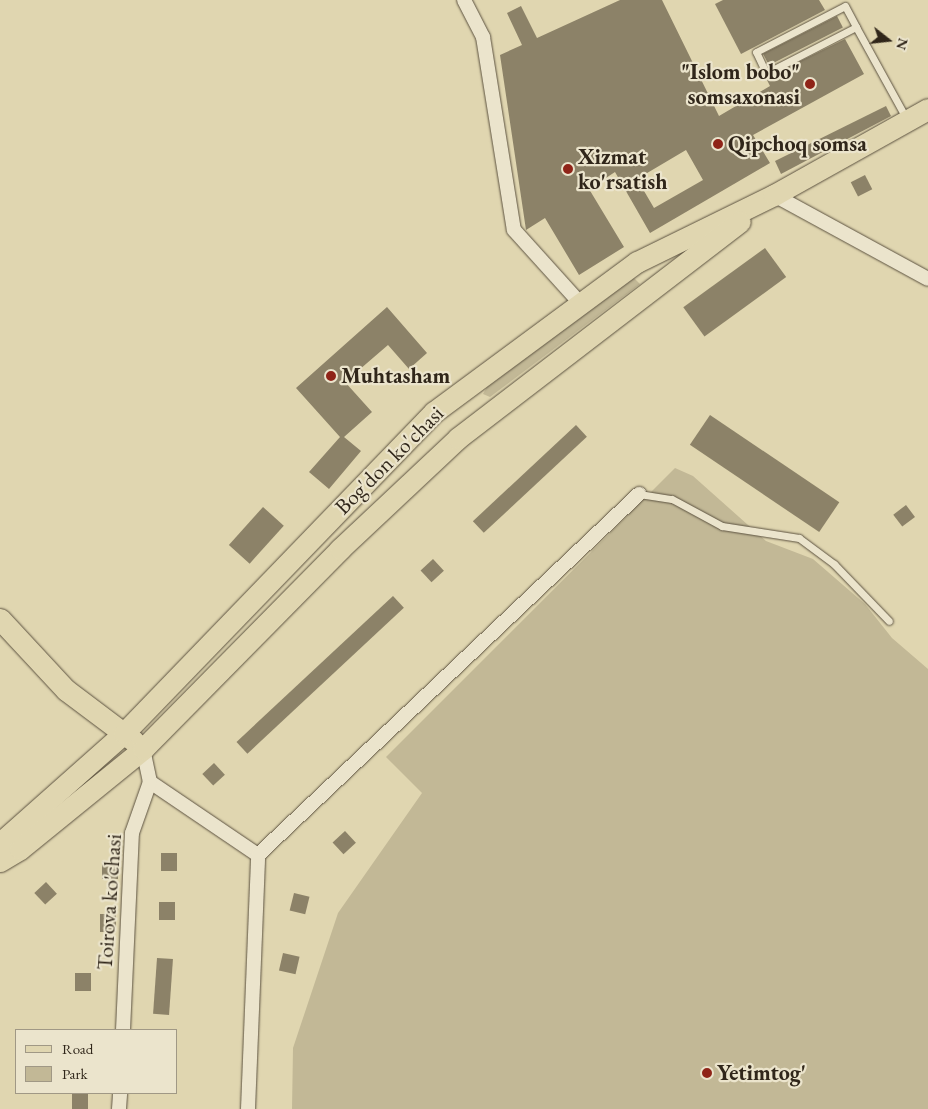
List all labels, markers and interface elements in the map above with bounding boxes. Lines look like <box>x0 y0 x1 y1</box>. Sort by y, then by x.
north arrow <box>863 15 913 65</box>
text: N <box>892 36 913 52</box>
place label: "Islom bobo" somsaxonasi <box>681 58 800 110</box>
marker: "Islom bobo" somsaxonasi <box>804 78 816 90</box>
place label: Qipchoq somsa <box>728 131 867 157</box>
marker: Qipchoq somsa <box>712 138 724 150</box>
place label: Xizmat ko'rsatish <box>578 143 667 194</box>
marker: Xizmat ko'rsatish <box>562 163 574 175</box>
place label: Muhtasham <box>341 363 450 389</box>
marker: Muhtasham <box>325 370 337 382</box>
street label: Bog'don ko'chasi <box>329 400 449 520</box>
street label: Toirova ko'chasi <box>91 833 127 971</box>
legend <box>15 1029 178 1094</box>
text: Road <box>62 1039 93 1058</box>
place label: Yetimtog' <box>717 1060 806 1086</box>
text: Park <box>62 1064 88 1083</box>
marker: Yetimtog' <box>701 1067 713 1079</box>

